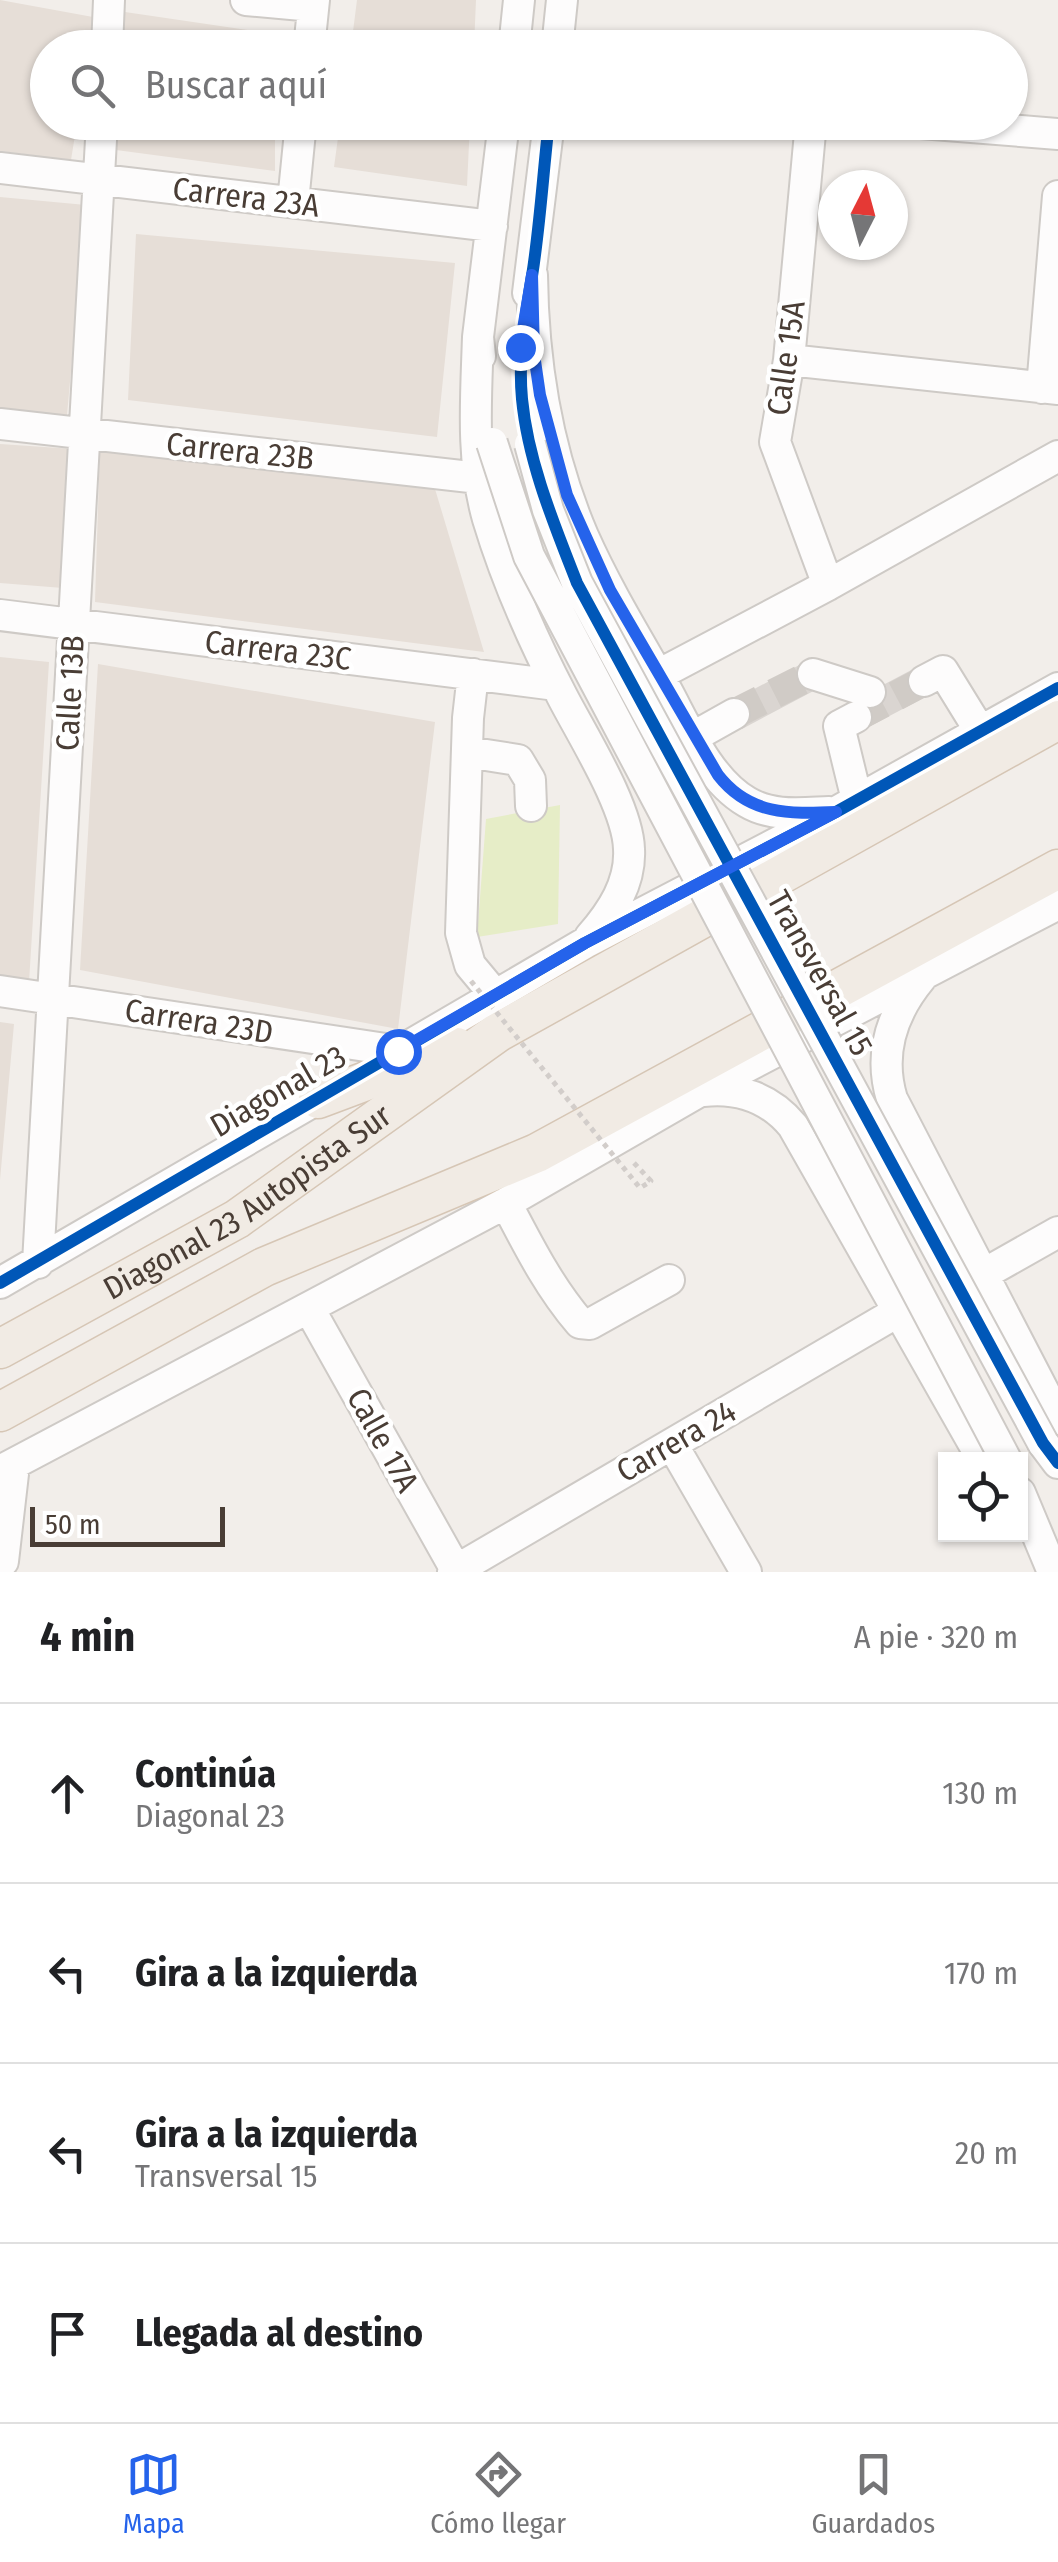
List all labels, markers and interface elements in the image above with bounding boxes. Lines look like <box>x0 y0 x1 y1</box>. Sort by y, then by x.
search box <box>30 30 1028 140</box>
icon: search <box>65 58 120 113</box>
text: Buscar aquí <box>145 62 327 108</box>
street label: Carrera 23A <box>170 169 322 225</box>
north arrow <box>818 170 908 260</box>
street label: Calle 15A <box>759 298 813 418</box>
route end <box>498 325 544 371</box>
street label: Carrera 23B <box>164 424 316 478</box>
street label: Carrera 23C <box>203 622 353 678</box>
street label: Calle 13B <box>48 634 92 752</box>
street label: Transversal 15 <box>759 884 881 1062</box>
street label: Carrera 23D <box>122 991 276 1051</box>
route start <box>376 1029 422 1075</box>
street label: Diagonal 23 <box>204 1037 352 1145</box>
street label: Diagonal 23 Autopista Sur <box>97 1096 398 1308</box>
street label: Calle 17A <box>339 1382 427 1499</box>
street label: Carrera 24 <box>610 1392 742 1490</box>
map controls <box>938 1452 1028 1542</box>
button: locate <box>938 1452 1028 1542</box>
scale bar <box>30 1502 225 1546</box>
text: 50 m <box>45 1508 101 1541</box>
text: 4 min <box>40 1612 135 1662</box>
text: A pie · 320 m <box>854 1618 1018 1656</box>
text: Continúa <box>135 1751 276 1797</box>
icon: ahead <box>40 1766 95 1821</box>
text: 130 m <box>942 1774 1018 1812</box>
text: Diagonal 23 <box>135 1797 285 1835</box>
icon: left <box>40 1946 95 2001</box>
text: Gira a la izquierda <box>135 1950 418 1996</box>
text: 170 m <box>944 1954 1018 1992</box>
text: Gira a la izquierda <box>135 2111 418 2157</box>
icon: left <box>40 2126 95 2181</box>
text: 20 m <box>955 2134 1018 2172</box>
text: Transversal 15 <box>135 2157 317 2195</box>
icon: arrive <box>40 2306 95 2361</box>
text: Llegada al destino <box>135 2310 423 2356</box>
tab: Mapa <box>123 2447 185 2540</box>
tab: Cómo llegar <box>430 2447 566 2540</box>
tab: Guardados <box>811 2447 935 2540</box>

